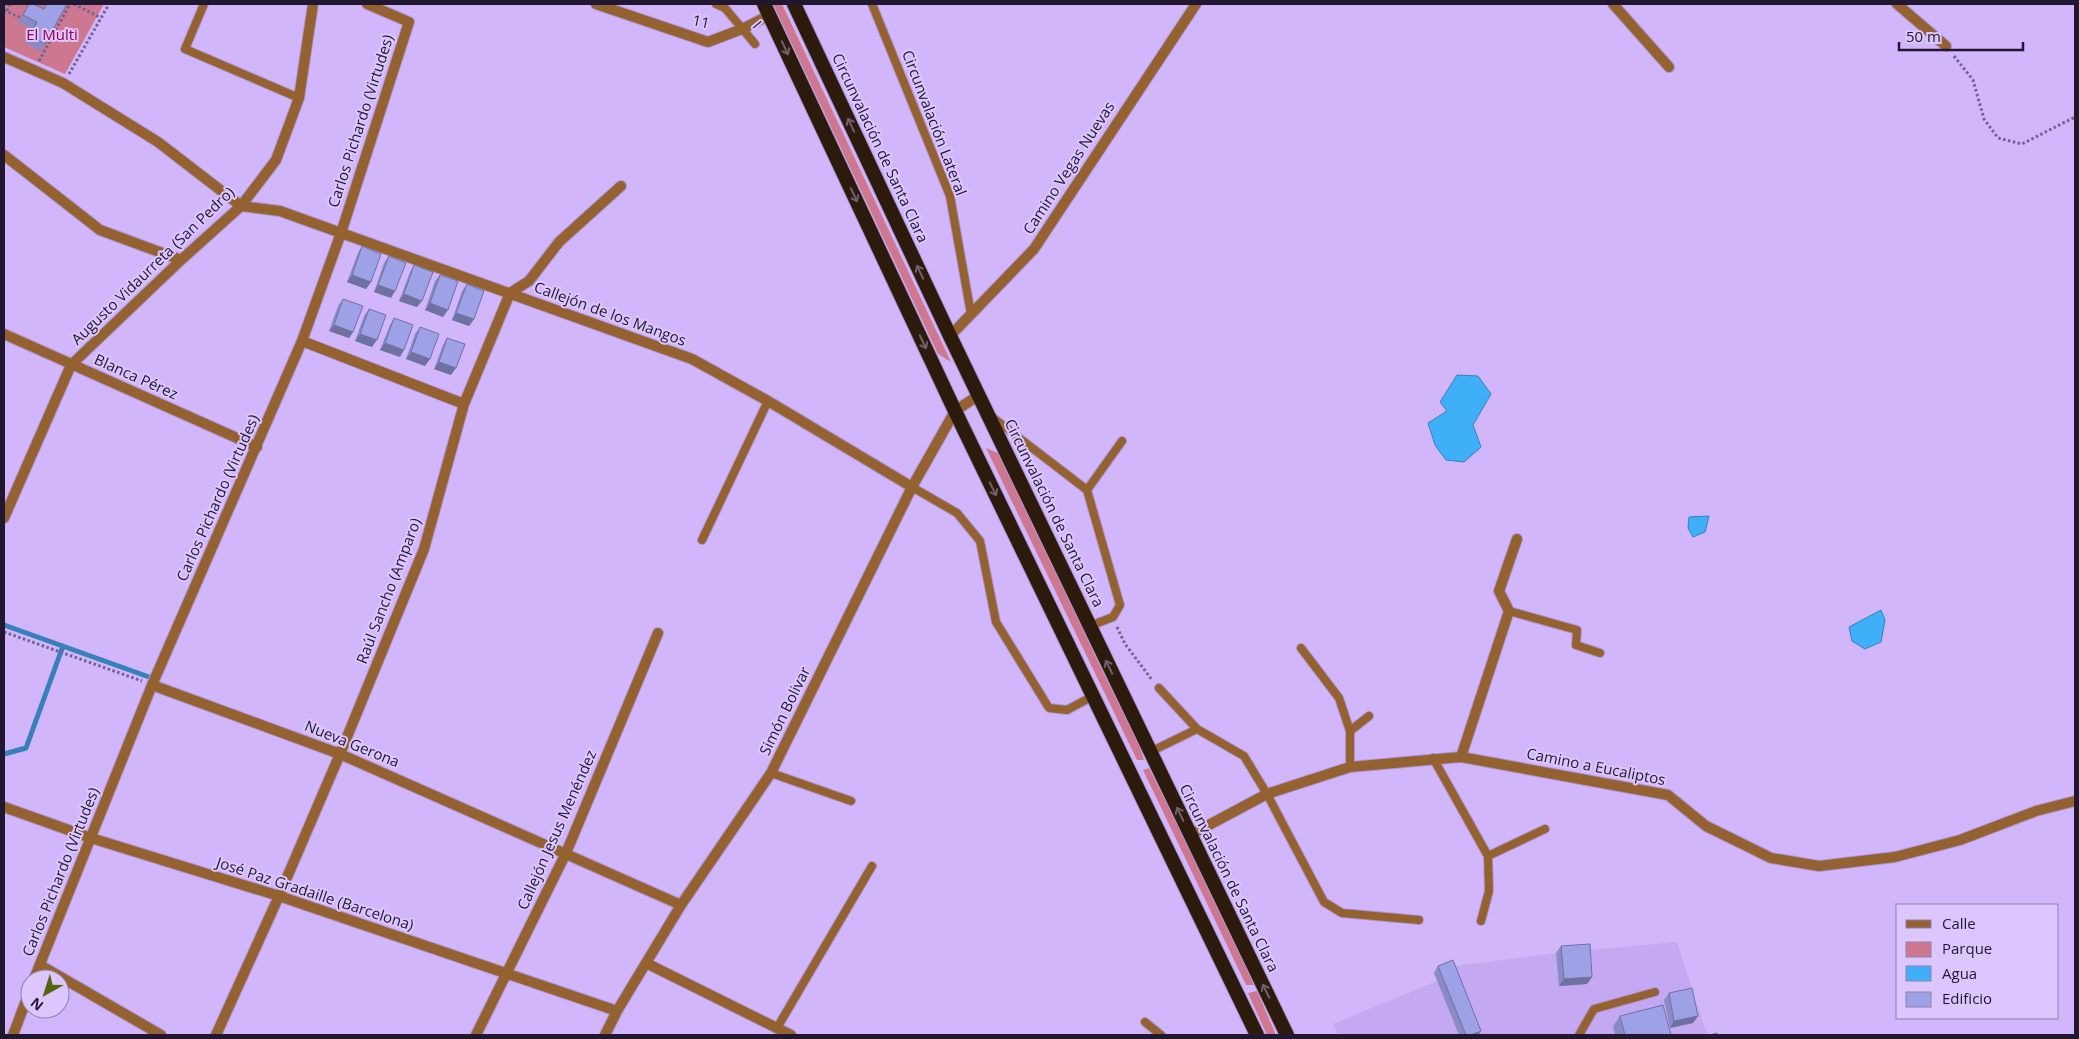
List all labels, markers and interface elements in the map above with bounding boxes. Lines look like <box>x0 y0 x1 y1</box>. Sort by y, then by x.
street label: 11 <box>691 9 712 33</box>
street label: I <box>749 16 767 32</box>
scale bar <box>1899 20 2023 52</box>
park label: El Multi <box>26 24 78 44</box>
text: 50 m <box>1906 26 1941 46</box>
street label: Carlos Pichardo (Virtudes) <box>323 32 397 210</box>
one-way arrow <box>781 40 790 55</box>
street label: Circunvalación Lateral <box>898 47 972 198</box>
street label: Circunvalación de Santa Clara <box>828 50 934 246</box>
street label: Camino Vegas Nuevas <box>1018 97 1119 238</box>
one-way arrow <box>846 118 855 133</box>
street label: Augusto Vidaurreta (San Pedro) <box>66 182 238 349</box>
one-way arrow <box>850 187 859 202</box>
one-way arrow <box>915 265 925 280</box>
street label: Callejón de los Mangos <box>532 276 689 350</box>
one-way arrow <box>918 334 928 349</box>
street label: Blanca Pérez <box>91 349 181 403</box>
street label: Carlos Pichardo (Virtudes) <box>171 411 263 584</box>
street label: Circunvalación de Santa Clara <box>1001 415 1109 610</box>
one-way arrow <box>988 481 998 496</box>
street label: Raúl Sancho (Amparo) <box>351 515 425 666</box>
one-way arrow <box>1104 660 1114 675</box>
street label: Simón Bolivar <box>754 663 814 758</box>
street label: Nueva Gerona <box>302 715 403 771</box>
street label: Camino a Eucaliptos <box>1525 743 1667 789</box>
street label: Callejón Jesus Menéndez <box>512 747 600 913</box>
street label: Circunvalación de Santa Clara <box>1176 780 1284 975</box>
street label: Carlos Pichardo (Virtudes) <box>17 784 103 959</box>
one-way arrow <box>1175 806 1185 821</box>
street label: José Paz Gradaille (Barcelona) <box>212 851 417 934</box>
legend <box>1896 904 2059 1019</box>
text: Calle <box>1942 913 1976 933</box>
text: Parque <box>1942 938 1992 958</box>
text: Agua <box>1942 963 1977 983</box>
north arrow <box>20 969 70 1019</box>
one-way arrow <box>1261 984 1270 999</box>
text: Edificio <box>1942 988 1992 1008</box>
text: N <box>26 994 47 1015</box>

